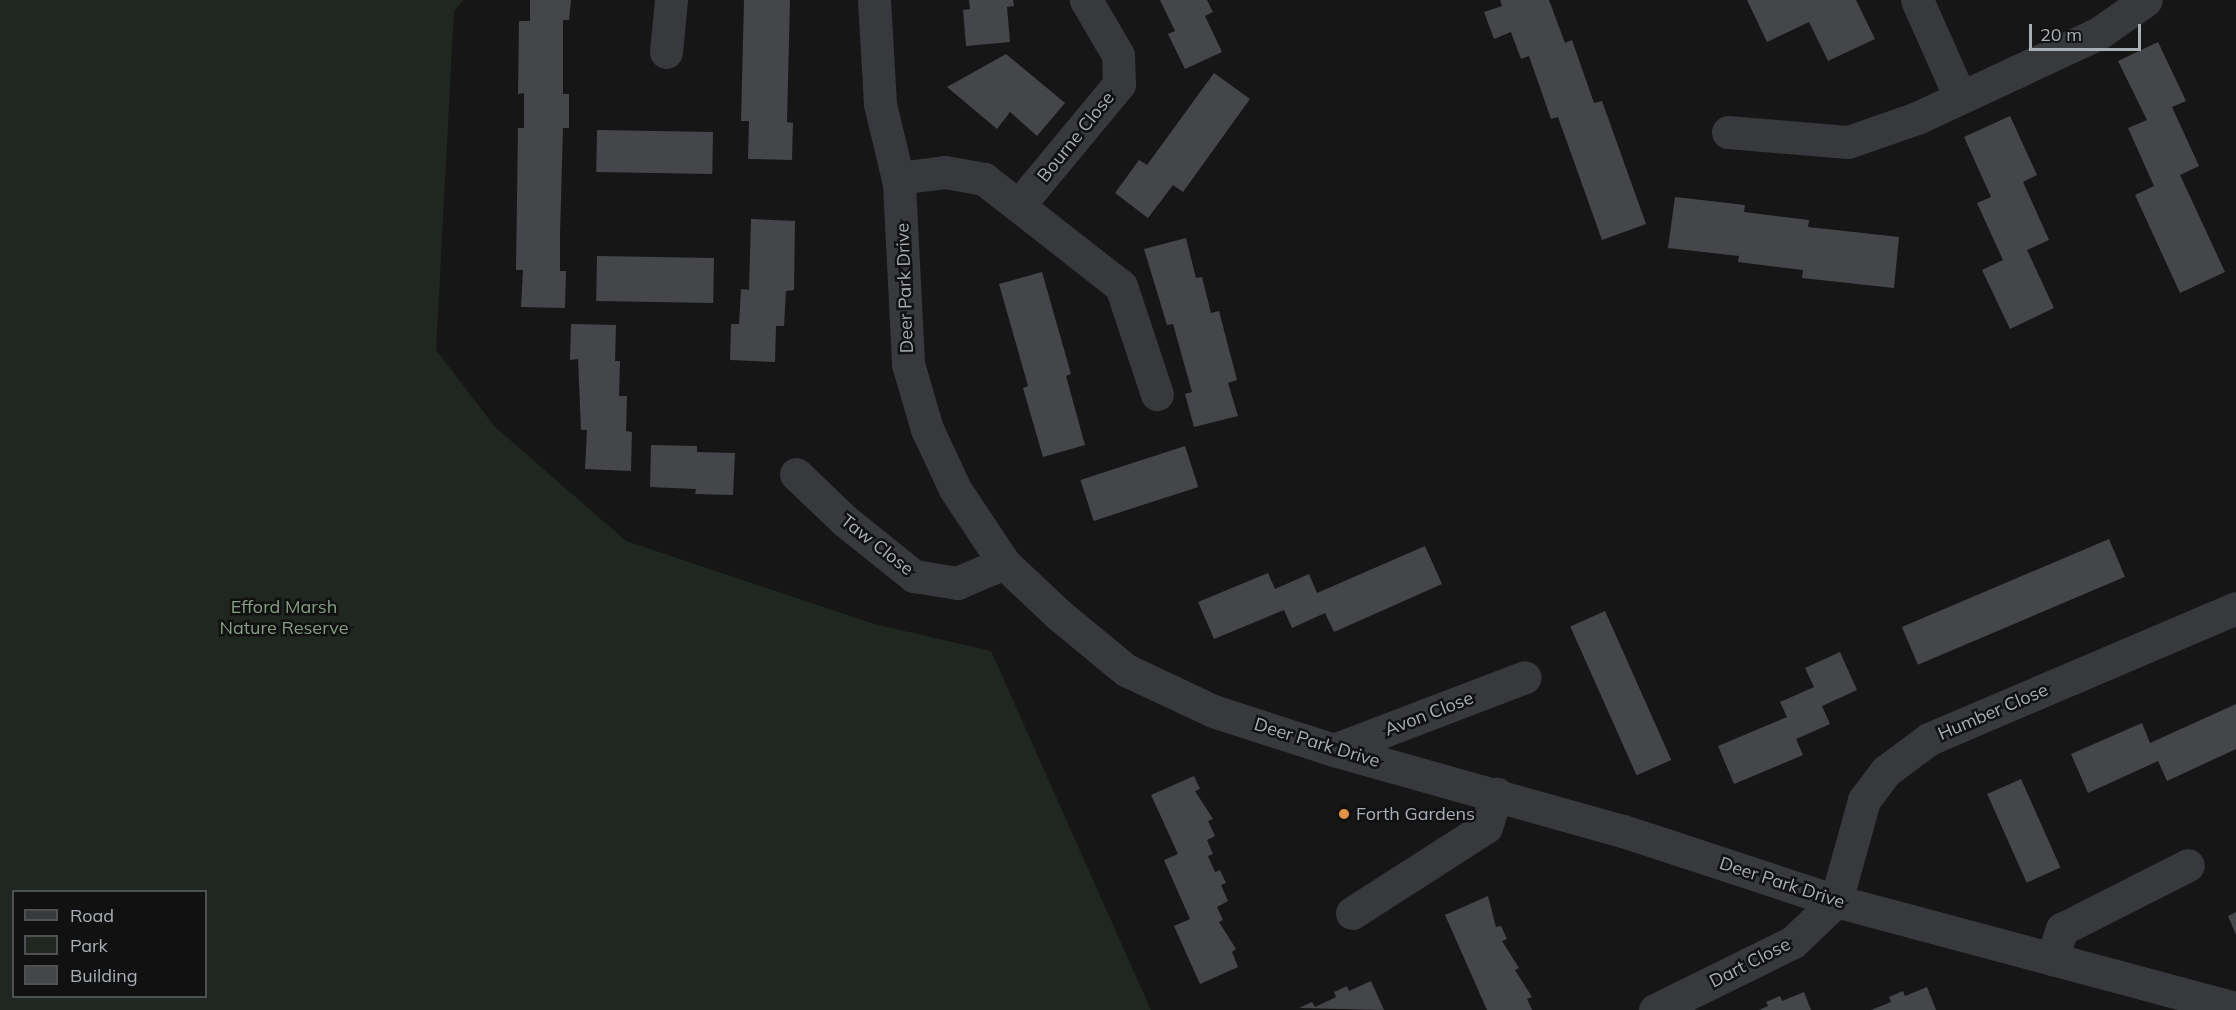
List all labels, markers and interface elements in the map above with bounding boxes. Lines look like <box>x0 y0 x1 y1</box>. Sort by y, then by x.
scale bar <box>2032 12 2144 50</box>
text: 20 m <box>2040 23 2082 46</box>
street label: Bourne Close <box>1033 87 1119 187</box>
street label: Deer Park Drive <box>892 222 918 354</box>
street label: Taw Close <box>836 510 918 580</box>
park label: Efford Marsh Nature Reserve <box>220 597 348 640</box>
street label: Humber Close <box>1935 679 2051 745</box>
street label: Avon Close <box>1382 687 1476 741</box>
street label: Deer Park Drive <box>1252 714 1382 772</box>
place label: Forth Gardens <box>1356 803 1475 825</box>
marker: Forth Gardens <box>1337 807 1351 821</box>
street label: Deer Park Drive <box>1717 853 1847 913</box>
legend <box>12 890 207 998</box>
text: Road <box>70 904 114 927</box>
street label: Dart Close <box>1706 933 1794 993</box>
text: Park <box>70 934 108 957</box>
text: Building <box>70 964 138 987</box>

